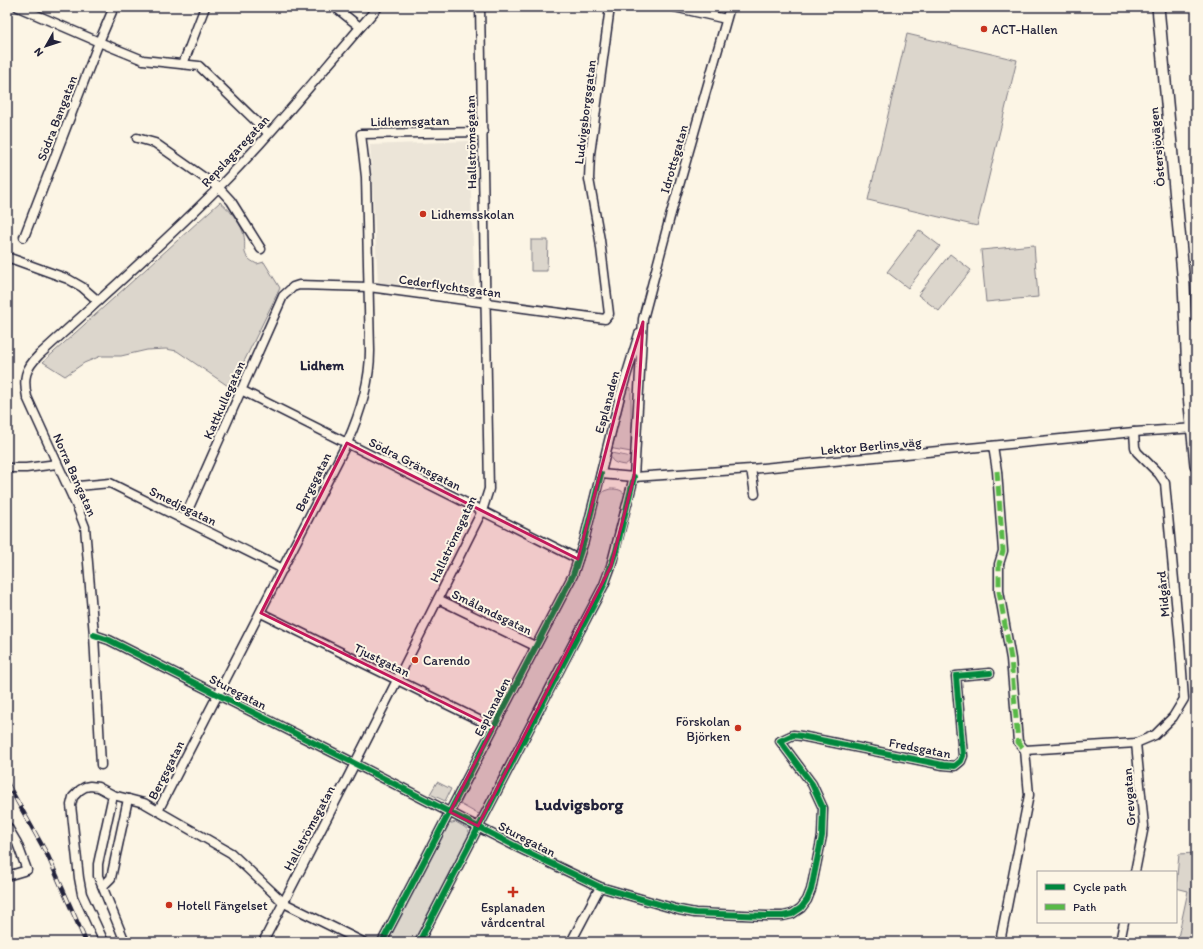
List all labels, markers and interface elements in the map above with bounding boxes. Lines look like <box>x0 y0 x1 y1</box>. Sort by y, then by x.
place label: ACT-Hallen <box>992 22 1058 37</box>
marker: ACT-Hallen <box>979 24 989 34</box>
north arrow <box>26 26 66 66</box>
text: N <box>31 45 46 59</box>
street label: Ludvigsborgsgatan <box>571 59 599 165</box>
street label: Södra Bangatan <box>34 73 80 163</box>
street label: Hallströmsgatan <box>463 94 479 189</box>
street label: Östersjövägen <box>1146 107 1168 187</box>
street label: Repslagaregatan <box>198 112 272 190</box>
street label: Lidhemsgatan <box>370 113 450 129</box>
street label: Idrottsgatan <box>657 122 691 195</box>
place label: Lidhemsskolan <box>431 207 514 222</box>
marker: Lidhemsskolan <box>418 209 428 219</box>
street label: Cederflychtsgatan <box>398 271 503 301</box>
district label: Lidhem <box>300 357 344 374</box>
street label: Kattkullegatan <box>200 358 248 441</box>
street label: Esplanaden <box>591 368 623 435</box>
street label: Norra Bangatan <box>50 431 100 519</box>
street label: Södra Gränsgatan <box>366 434 464 494</box>
street label: Lektor Berlins väg <box>820 434 922 458</box>
street label: Bergsgatan <box>292 449 335 514</box>
street label: Smedjegatan <box>147 483 220 529</box>
street label: Hallströmsgatan <box>426 493 480 585</box>
street label: Midgård <box>1154 570 1172 618</box>
street label: Smålandsgatan <box>449 586 535 638</box>
street label: Tjustgatan <box>352 640 413 680</box>
place label: Carendo <box>423 653 470 668</box>
marker: Carendo <box>410 655 420 665</box>
street label: Sturegatan <box>207 671 269 713</box>
street label: Esplanaden <box>471 674 514 739</box>
place label: Förskolan Björken <box>676 714 731 744</box>
marker: Förskolan Björken <box>733 723 743 733</box>
street label: Fredsgatan <box>888 735 953 761</box>
street label: Bergsgatan <box>145 737 188 802</box>
street label: Grevgatan <box>1119 767 1139 826</box>
street label: Hallströmsgatan <box>280 782 338 873</box>
district label: Ludvigsborg <box>535 794 624 815</box>
street label: Sturegatan <box>496 818 558 860</box>
legend <box>1037 871 1177 923</box>
text: Cycle path <box>1073 880 1127 894</box>
marker: Esplanaden vårdcentral <box>507 886 519 898</box>
place label: Hotell Fängelset <box>177 898 268 913</box>
marker: Hotell Fängelset <box>164 900 174 910</box>
place label: Esplanaden vårdcentral <box>481 900 546 930</box>
text: Path <box>1073 900 1096 914</box>

